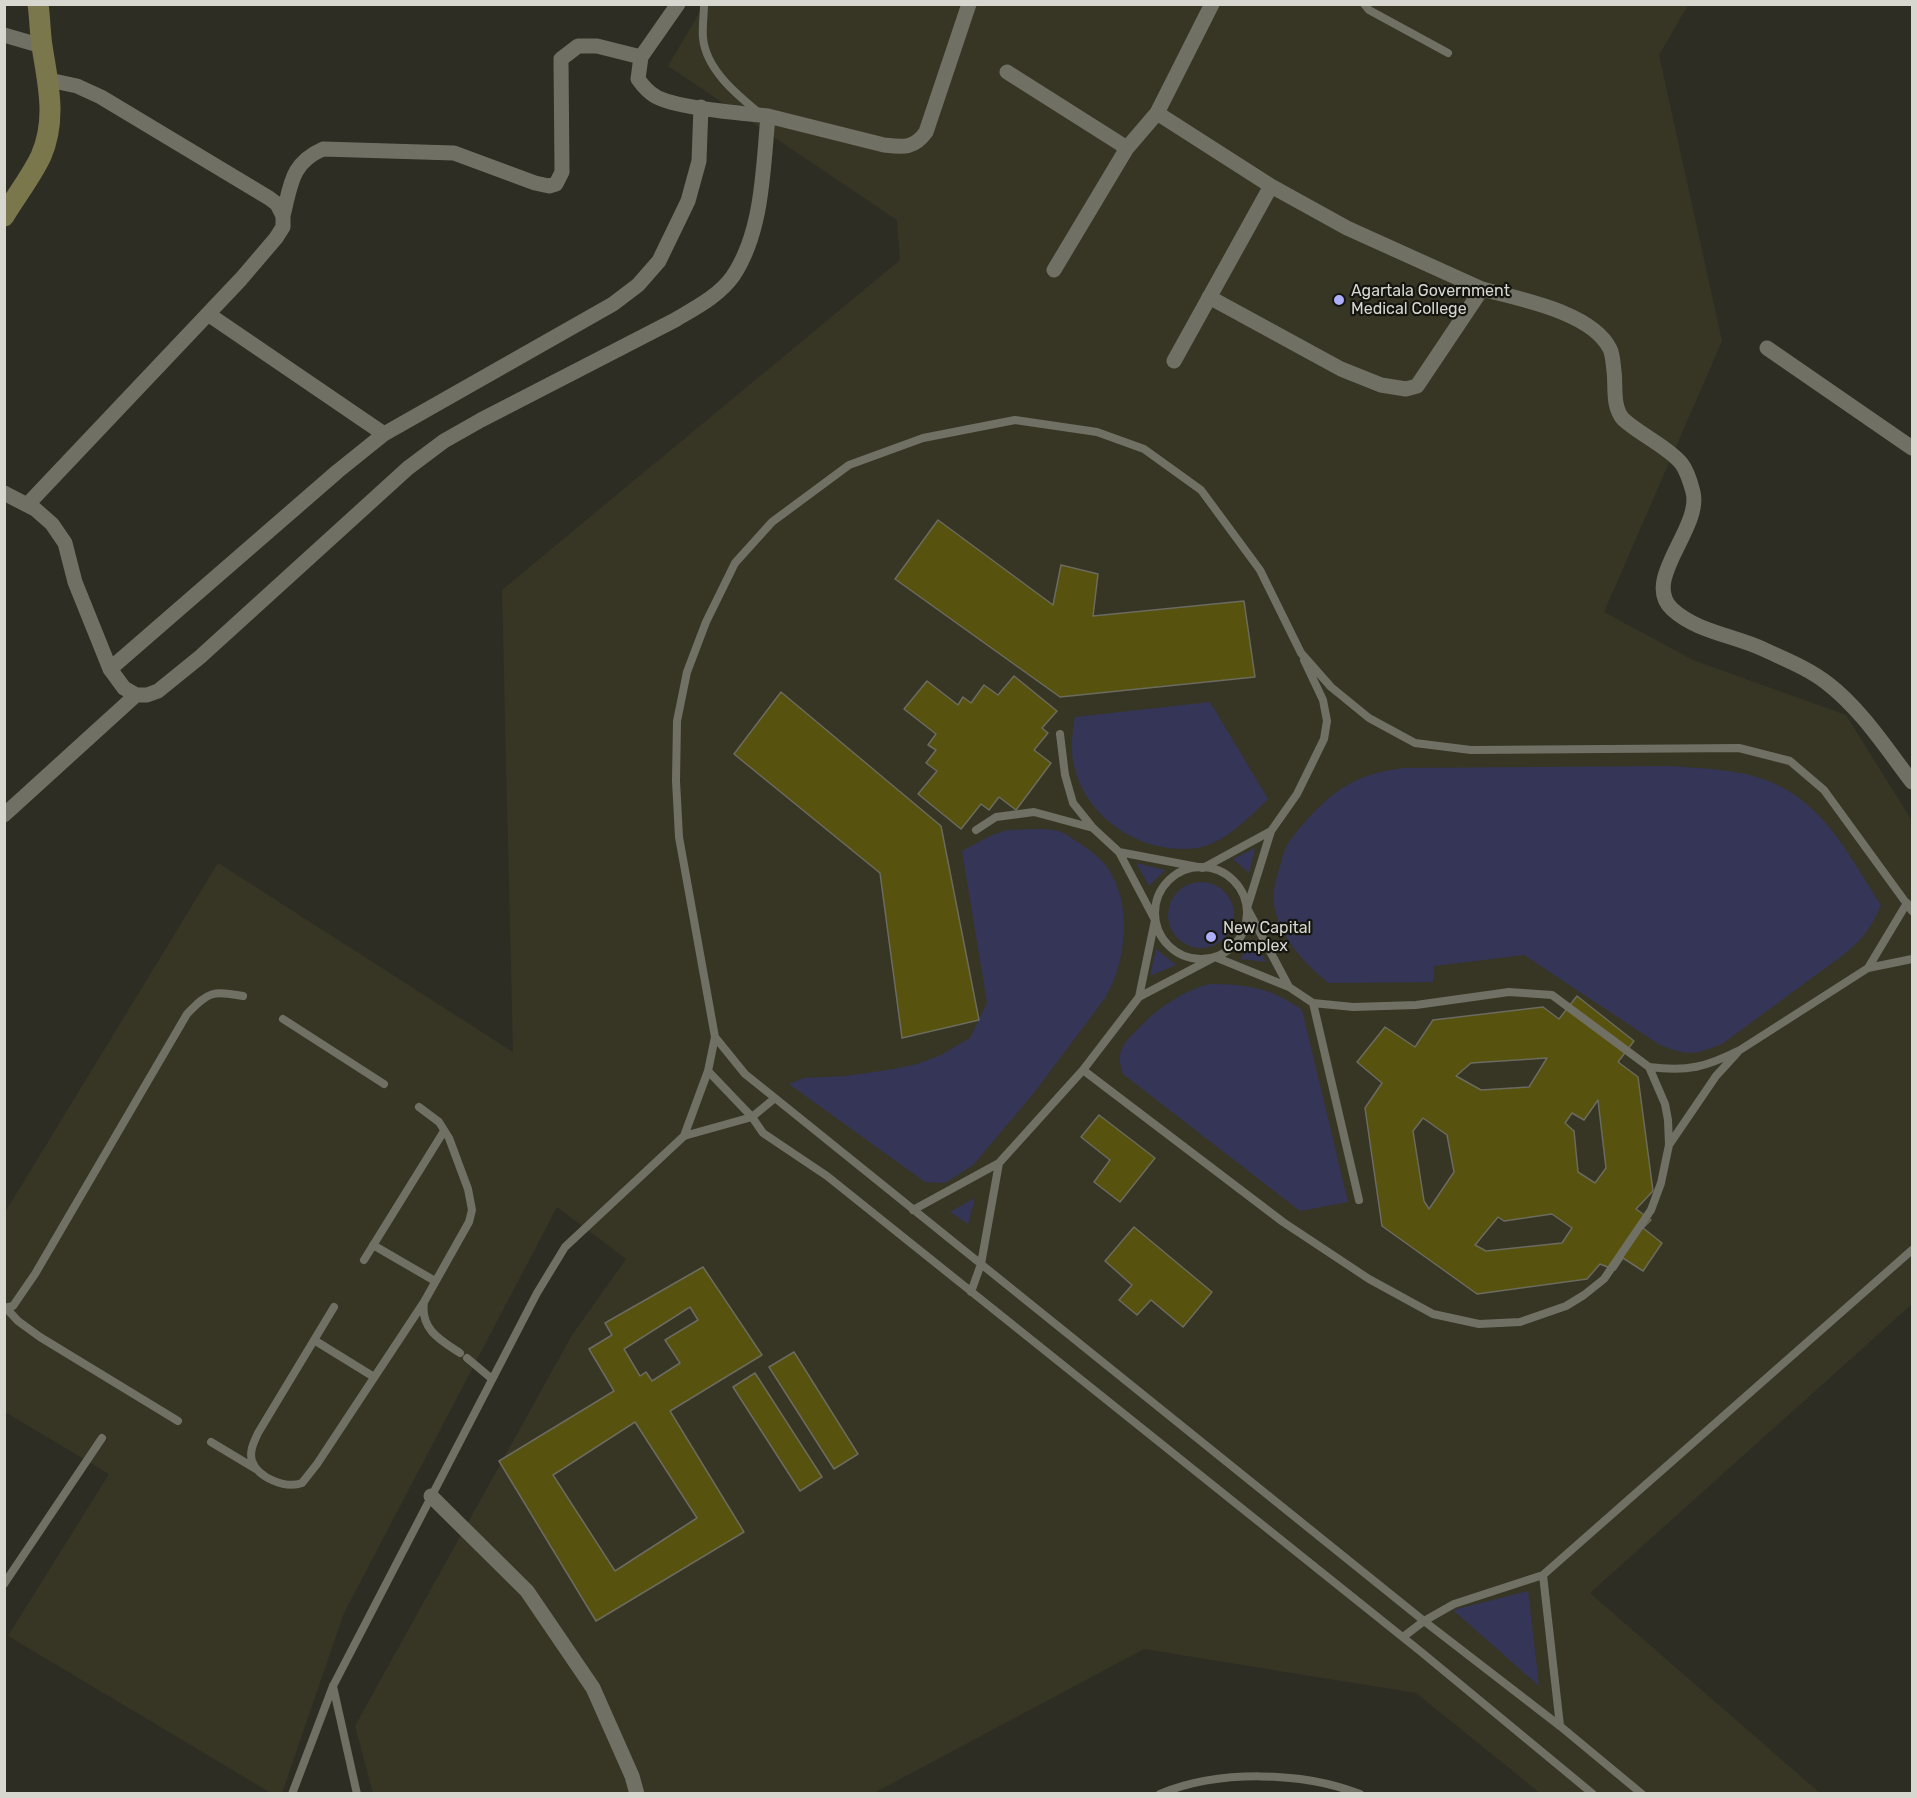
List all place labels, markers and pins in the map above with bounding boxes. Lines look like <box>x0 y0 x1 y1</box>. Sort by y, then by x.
place label: Agartala Government Medical College <box>1351 281 1510 319</box>
marker: Agartala Government Medical College <box>1332 293 1346 307</box>
place label: New Capital Complex <box>1223 918 1311 956</box>
marker: New Capital Complex <box>1204 930 1218 944</box>

